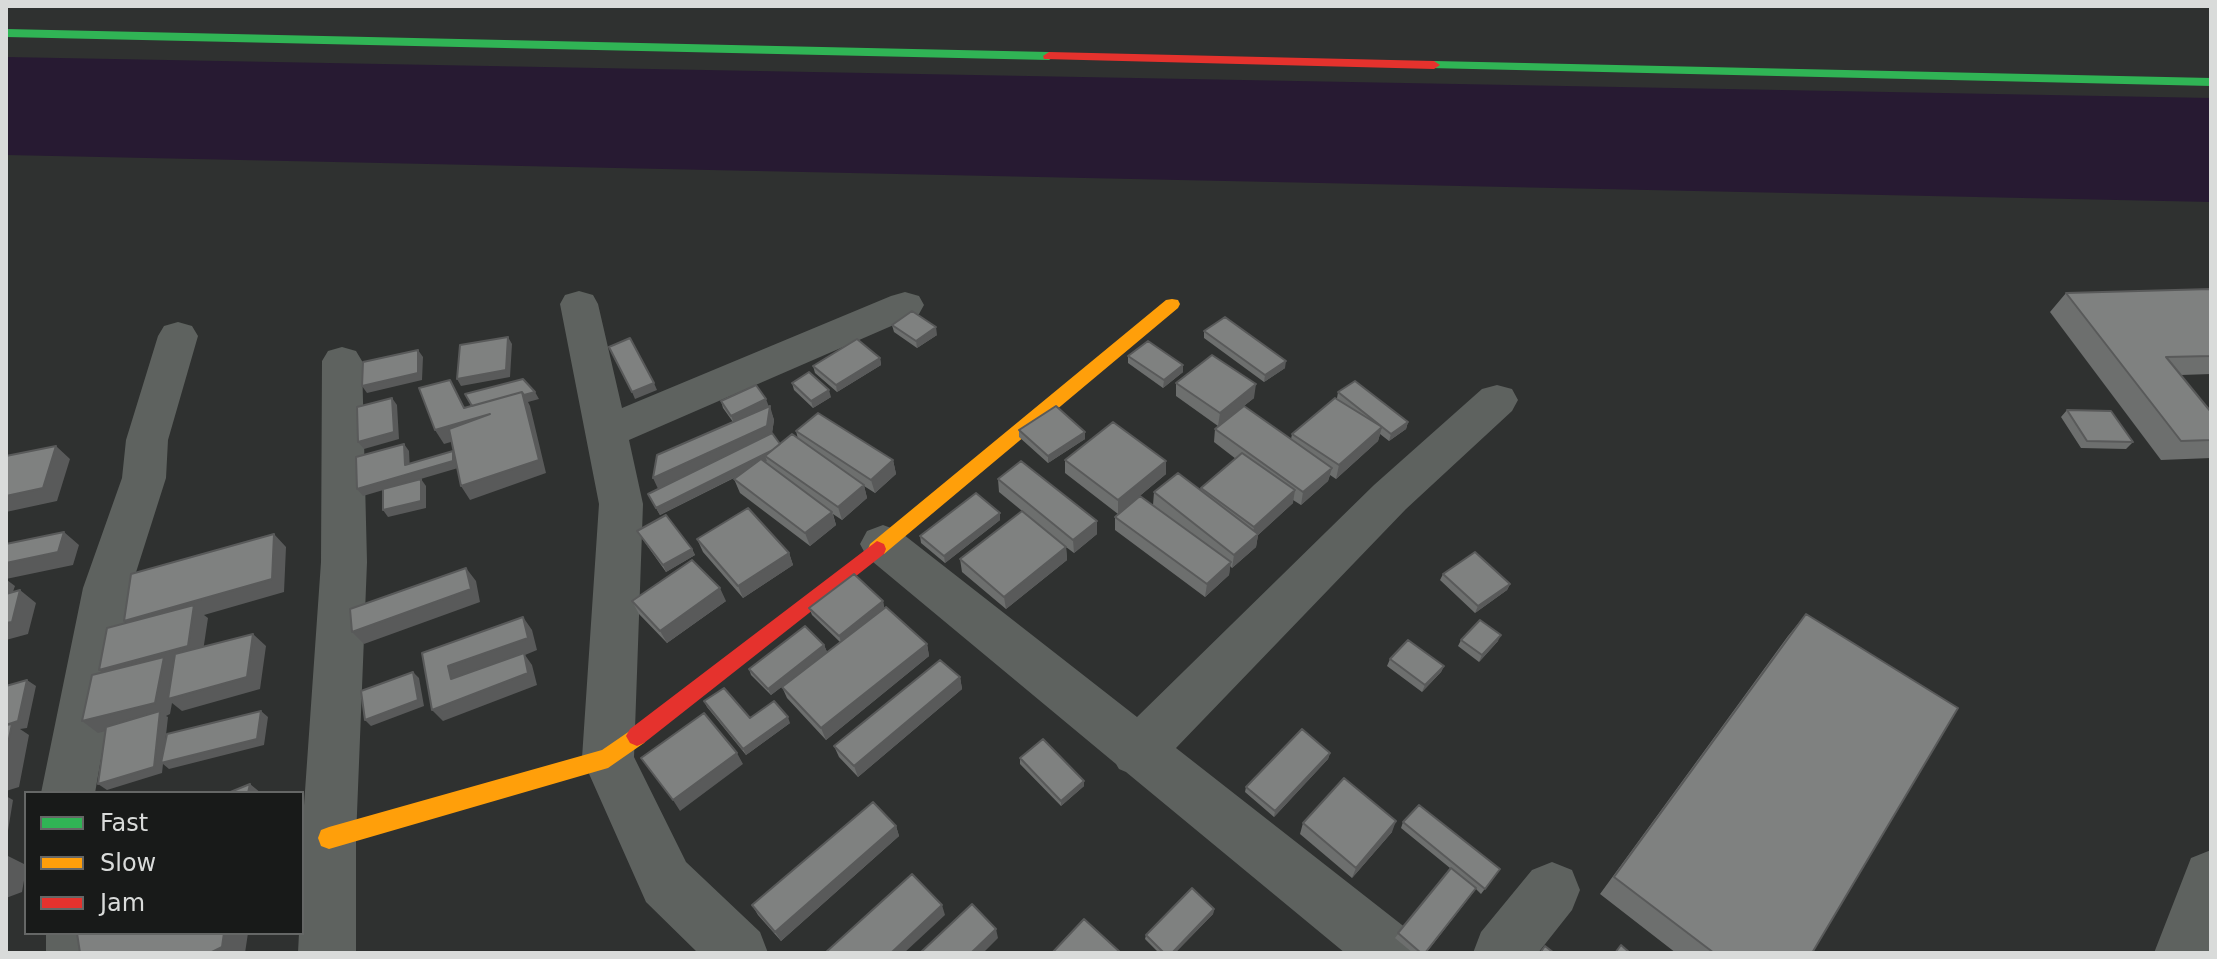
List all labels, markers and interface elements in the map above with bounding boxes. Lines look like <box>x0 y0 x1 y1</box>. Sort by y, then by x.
legend <box>24 791 304 935</box>
text: Fast <box>100 809 148 837</box>
text: Slow <box>100 849 156 877</box>
text: Jam <box>100 889 145 917</box>

